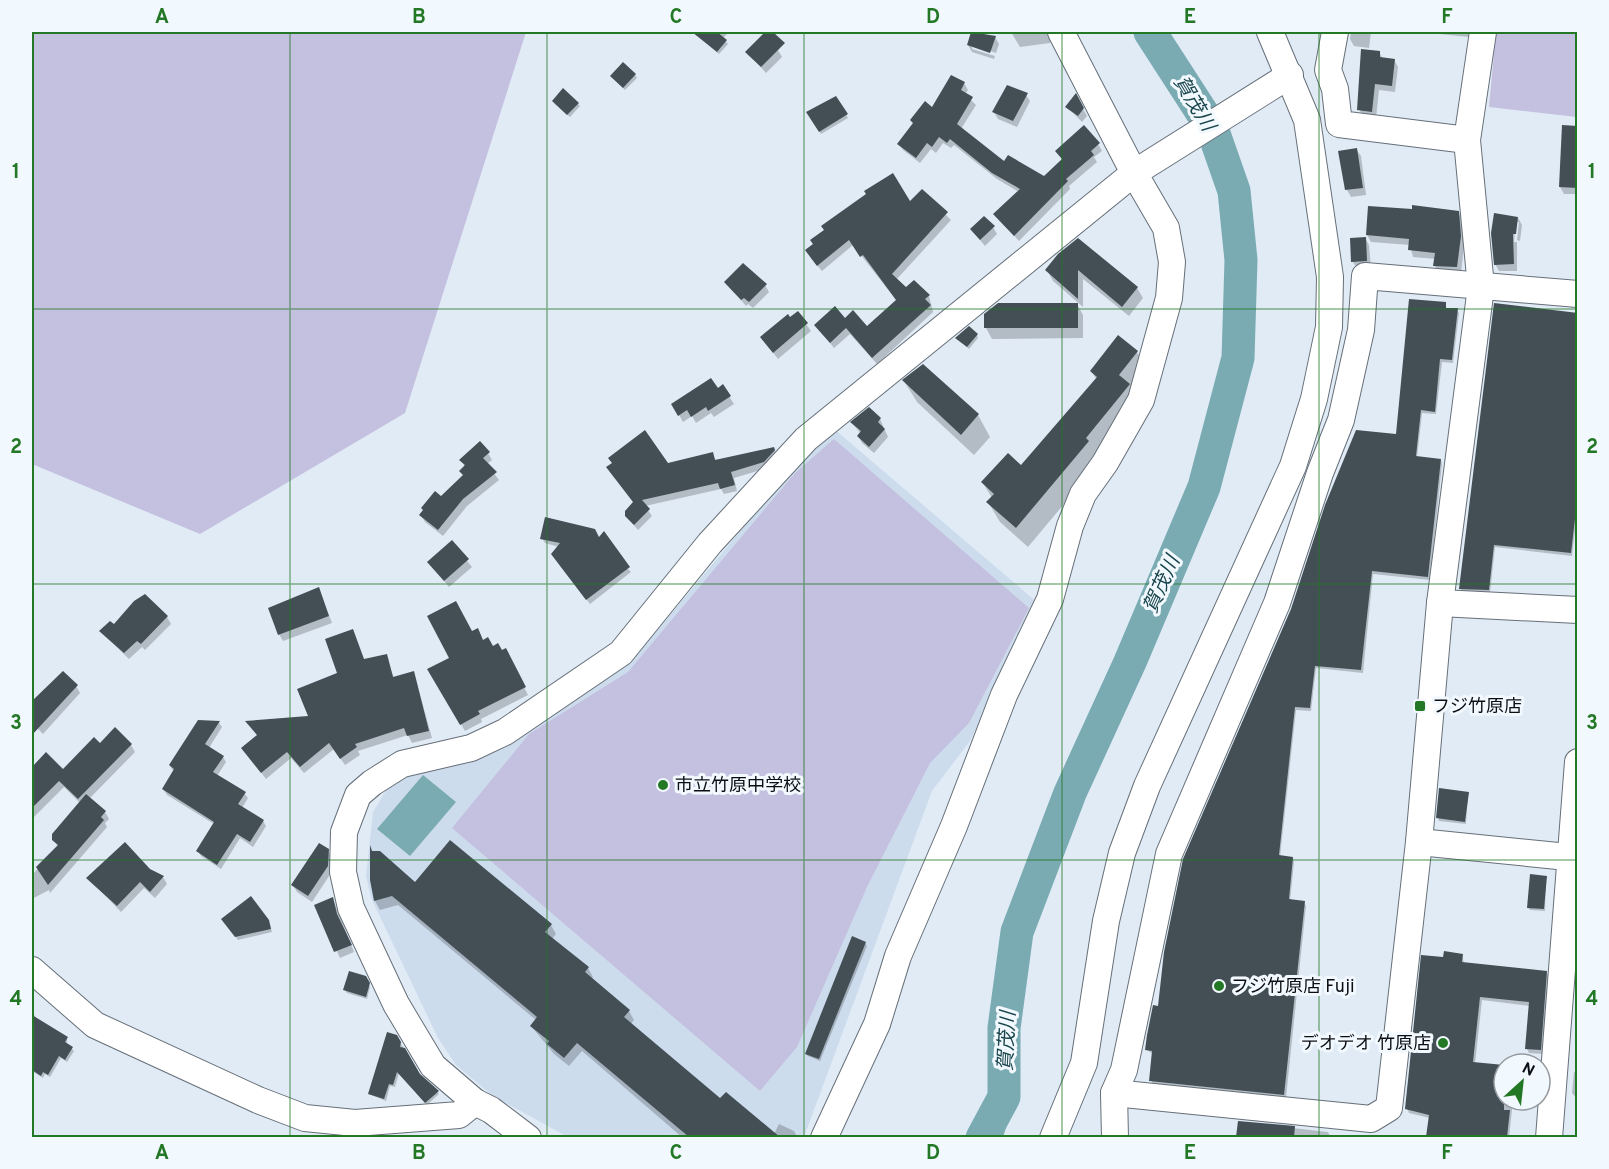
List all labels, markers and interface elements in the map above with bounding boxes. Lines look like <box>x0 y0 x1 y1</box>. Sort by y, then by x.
text: A <box>155 5 169 31</box>
text: B <box>412 5 426 31</box>
text: C <box>670 5 682 31</box>
text: D <box>926 5 940 31</box>
text: E <box>1184 5 1196 31</box>
text: F <box>1441 5 1453 31</box>
water label: 賀茂川 <box>1167 72 1221 138</box>
text: 1 <box>12 160 20 186</box>
text: 1 <box>1588 160 1596 186</box>
text: 2 <box>10 435 22 461</box>
text: 2 <box>1586 435 1598 461</box>
water label: 賀茂川 <box>1139 550 1188 618</box>
place label: フジ竹原店 <box>1432 696 1522 719</box>
marker: フジ竹原店 <box>1413 699 1427 713</box>
text: 3 <box>10 711 22 737</box>
text: 3 <box>1586 711 1598 737</box>
place label: 市立竹原中学校 <box>675 775 801 798</box>
marker: 市立竹原中学校 <box>656 778 670 792</box>
place label: フジ竹原店 Fuji <box>1231 976 1355 999</box>
marker: フジ竹原店 Fuji <box>1212 979 1226 993</box>
text: 4 <box>10 987 22 1013</box>
text: 4 <box>1586 987 1598 1013</box>
water label: 賀茂川 <box>993 1008 1023 1072</box>
place label: デオデオ 竹原店 <box>1301 1033 1431 1056</box>
marker: デオデオ 竹原店 <box>1436 1036 1450 1050</box>
north arrow <box>1492 1052 1552 1112</box>
text: N <box>1518 1059 1538 1082</box>
text: A <box>155 1141 169 1167</box>
text: B <box>412 1141 426 1167</box>
text: C <box>670 1141 682 1167</box>
text: D <box>926 1141 940 1167</box>
text: E <box>1184 1141 1196 1167</box>
text: F <box>1441 1141 1453 1167</box>

